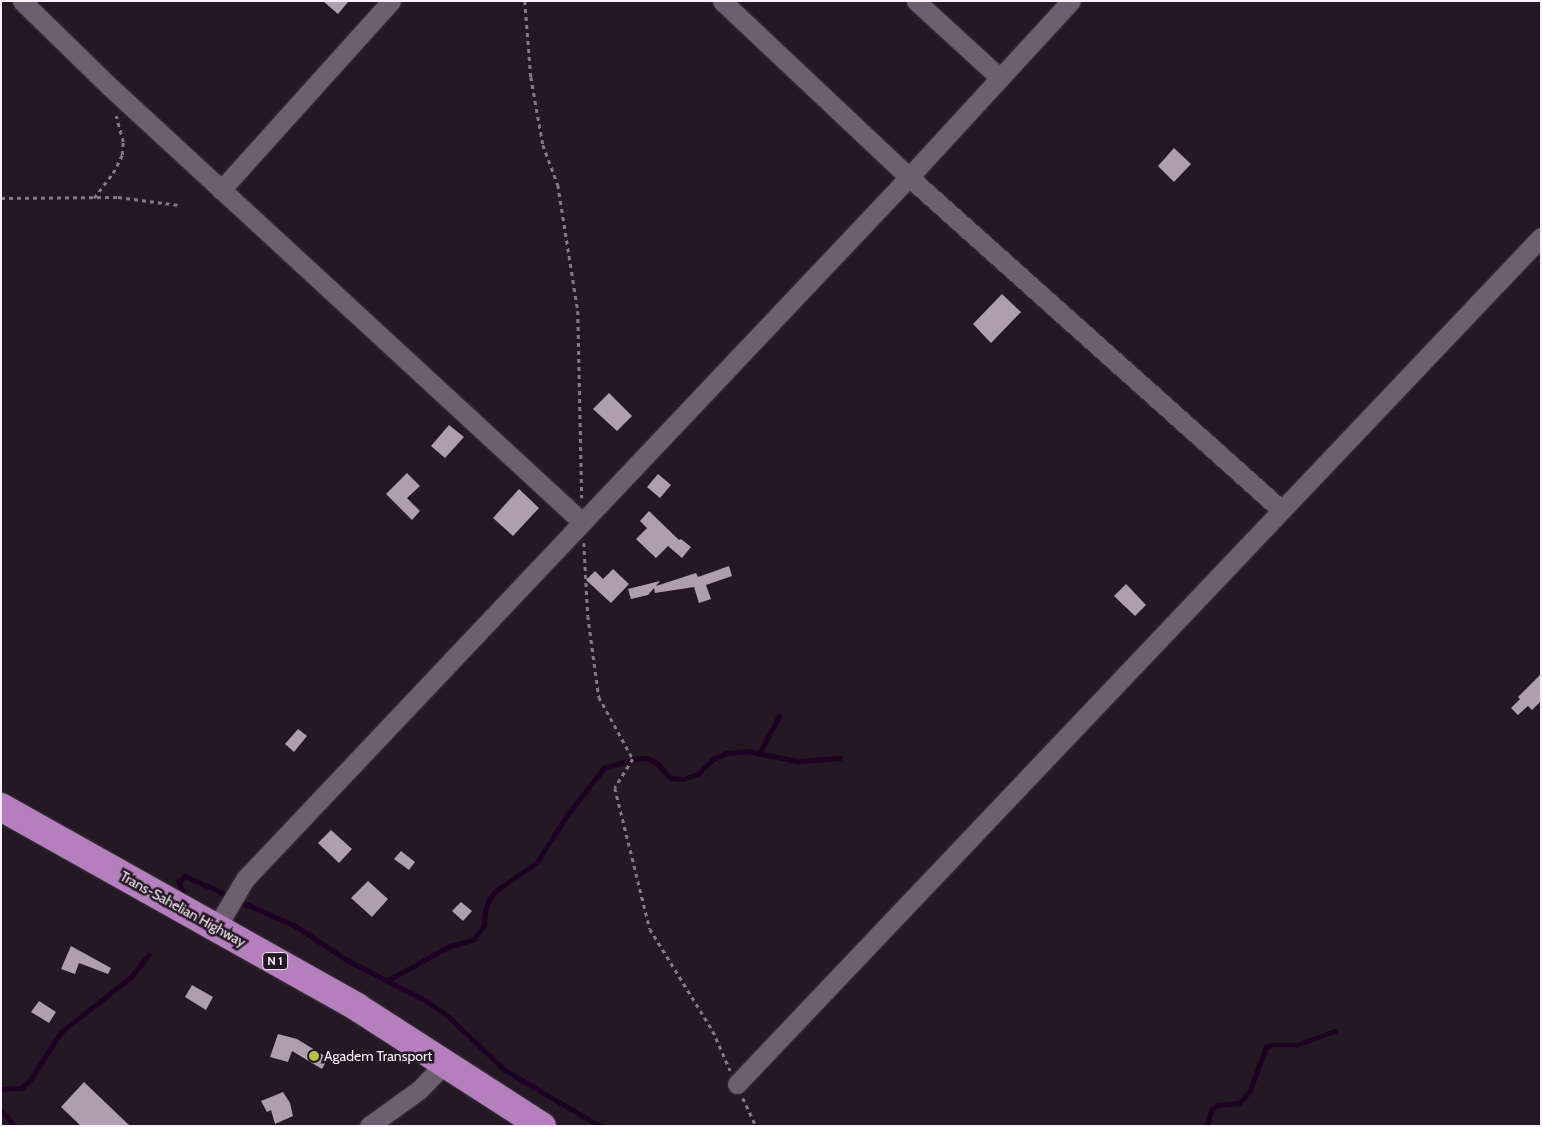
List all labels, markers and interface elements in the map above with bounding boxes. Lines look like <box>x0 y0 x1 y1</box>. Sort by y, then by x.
street label: Trans-Sahelian Highway <box>117 867 249 951</box>
road number: N 1 <box>261 951 289 970</box>
place label: Agadem Transport <box>324 1048 432 1064</box>
marker: Agadem Transport <box>308 1050 320 1062</box>

